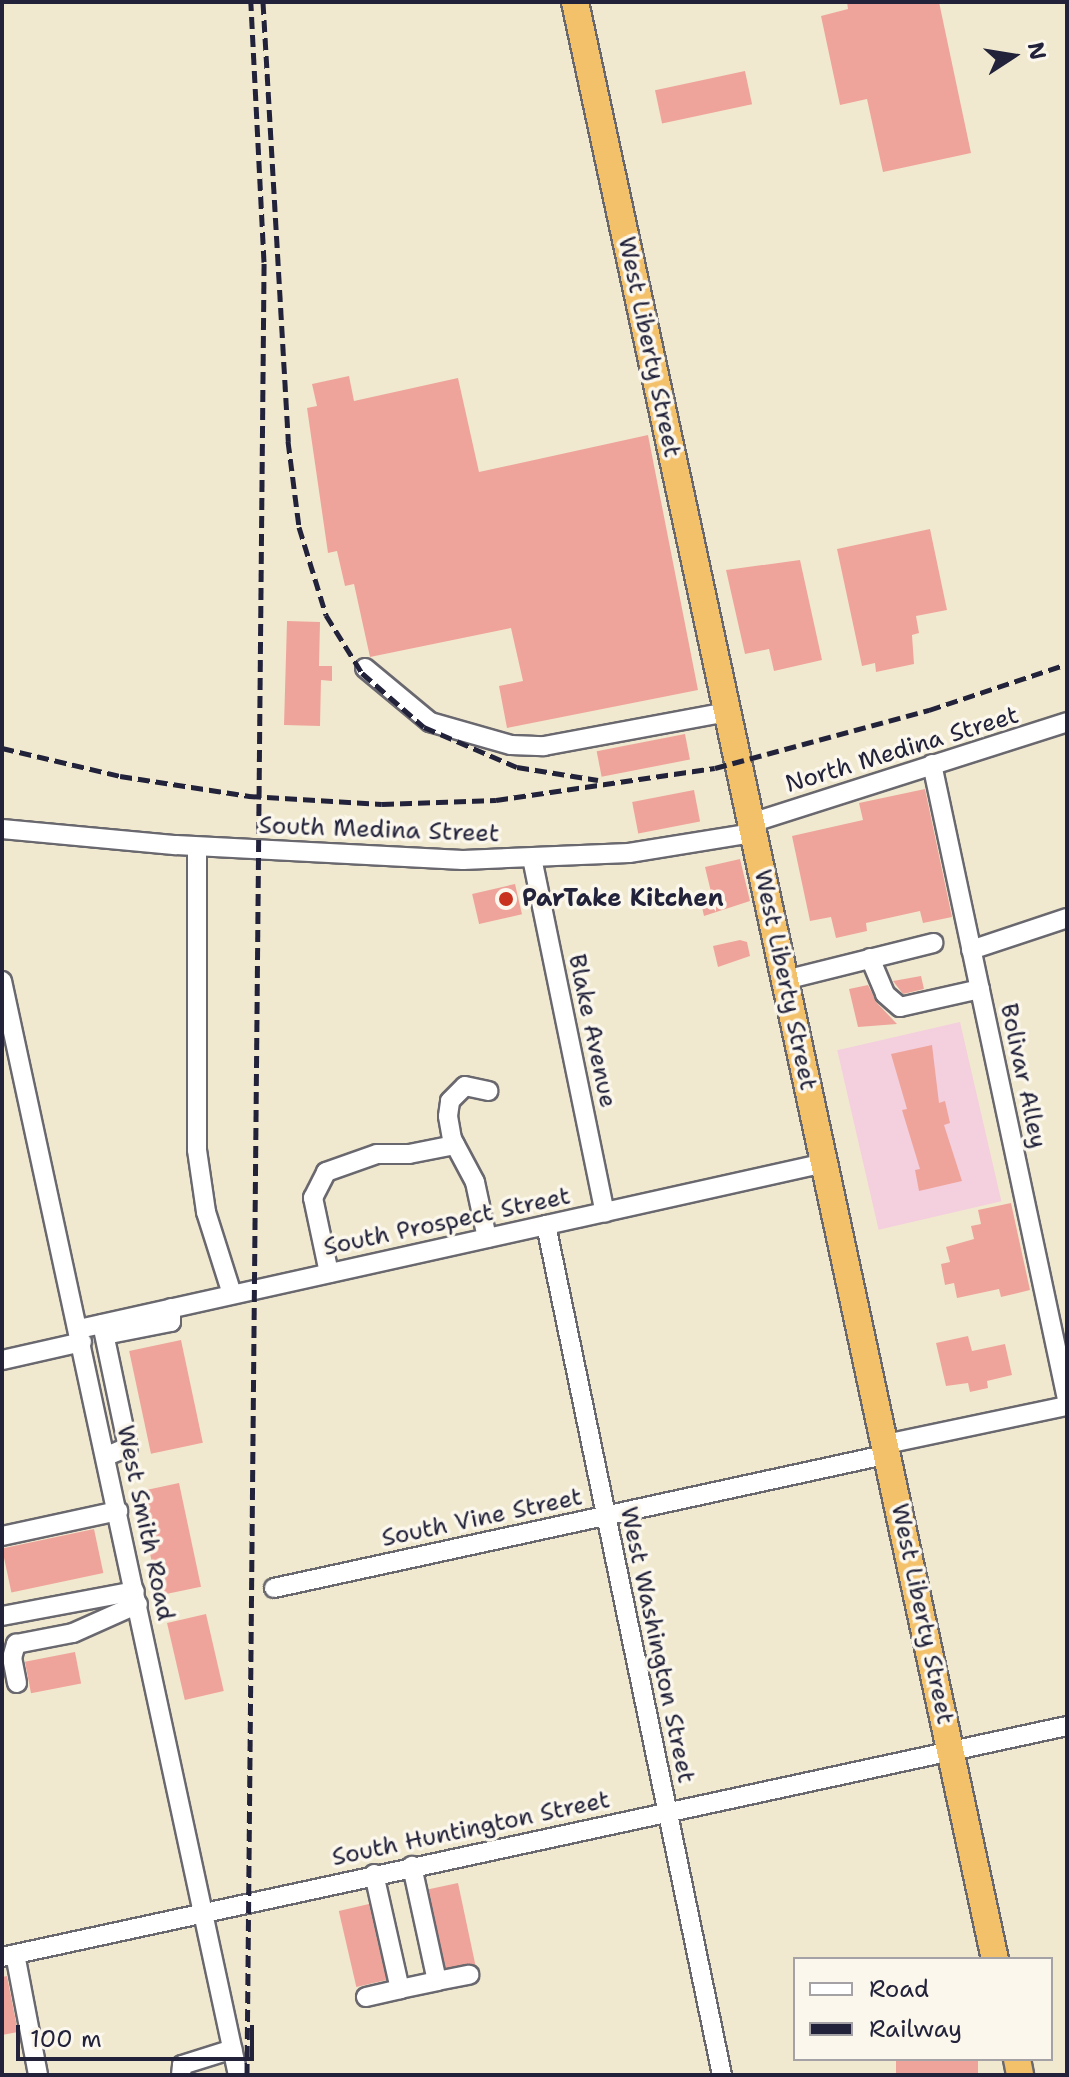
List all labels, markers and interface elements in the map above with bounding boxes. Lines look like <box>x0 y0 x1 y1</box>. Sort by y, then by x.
north arrow <box>973 16 1053 96</box>
text: N <box>1021 39 1053 62</box>
street label: West Liberty Street <box>612 234 686 460</box>
street label: North Medina Street <box>782 701 1022 799</box>
street label: South Medina Street <box>258 811 500 849</box>
street label: West Liberty Street <box>748 867 822 1093</box>
place label: ParTake Kitchen <box>522 885 724 913</box>
marker: ParTake Kitchen <box>497 890 515 908</box>
street label: Blake Avenue <box>562 952 622 1110</box>
street label: Bolivar Alley <box>994 1001 1052 1151</box>
street label: South Prospect Street <box>321 1182 573 1262</box>
street label: West Smith Road <box>110 1423 180 1623</box>
street label: South Vine Street <box>379 1483 585 1553</box>
street label: West Liberty Street <box>885 1501 959 1727</box>
street label: West Washington Street <box>614 1504 700 1786</box>
street label: South Huntington Street <box>329 1785 613 1873</box>
legend <box>793 1957 1053 2061</box>
text: Road <box>869 1973 929 2005</box>
scale bar <box>20 2009 258 2059</box>
text: Railway <box>869 2013 962 2045</box>
text: 100 m <box>30 2023 102 2055</box>

